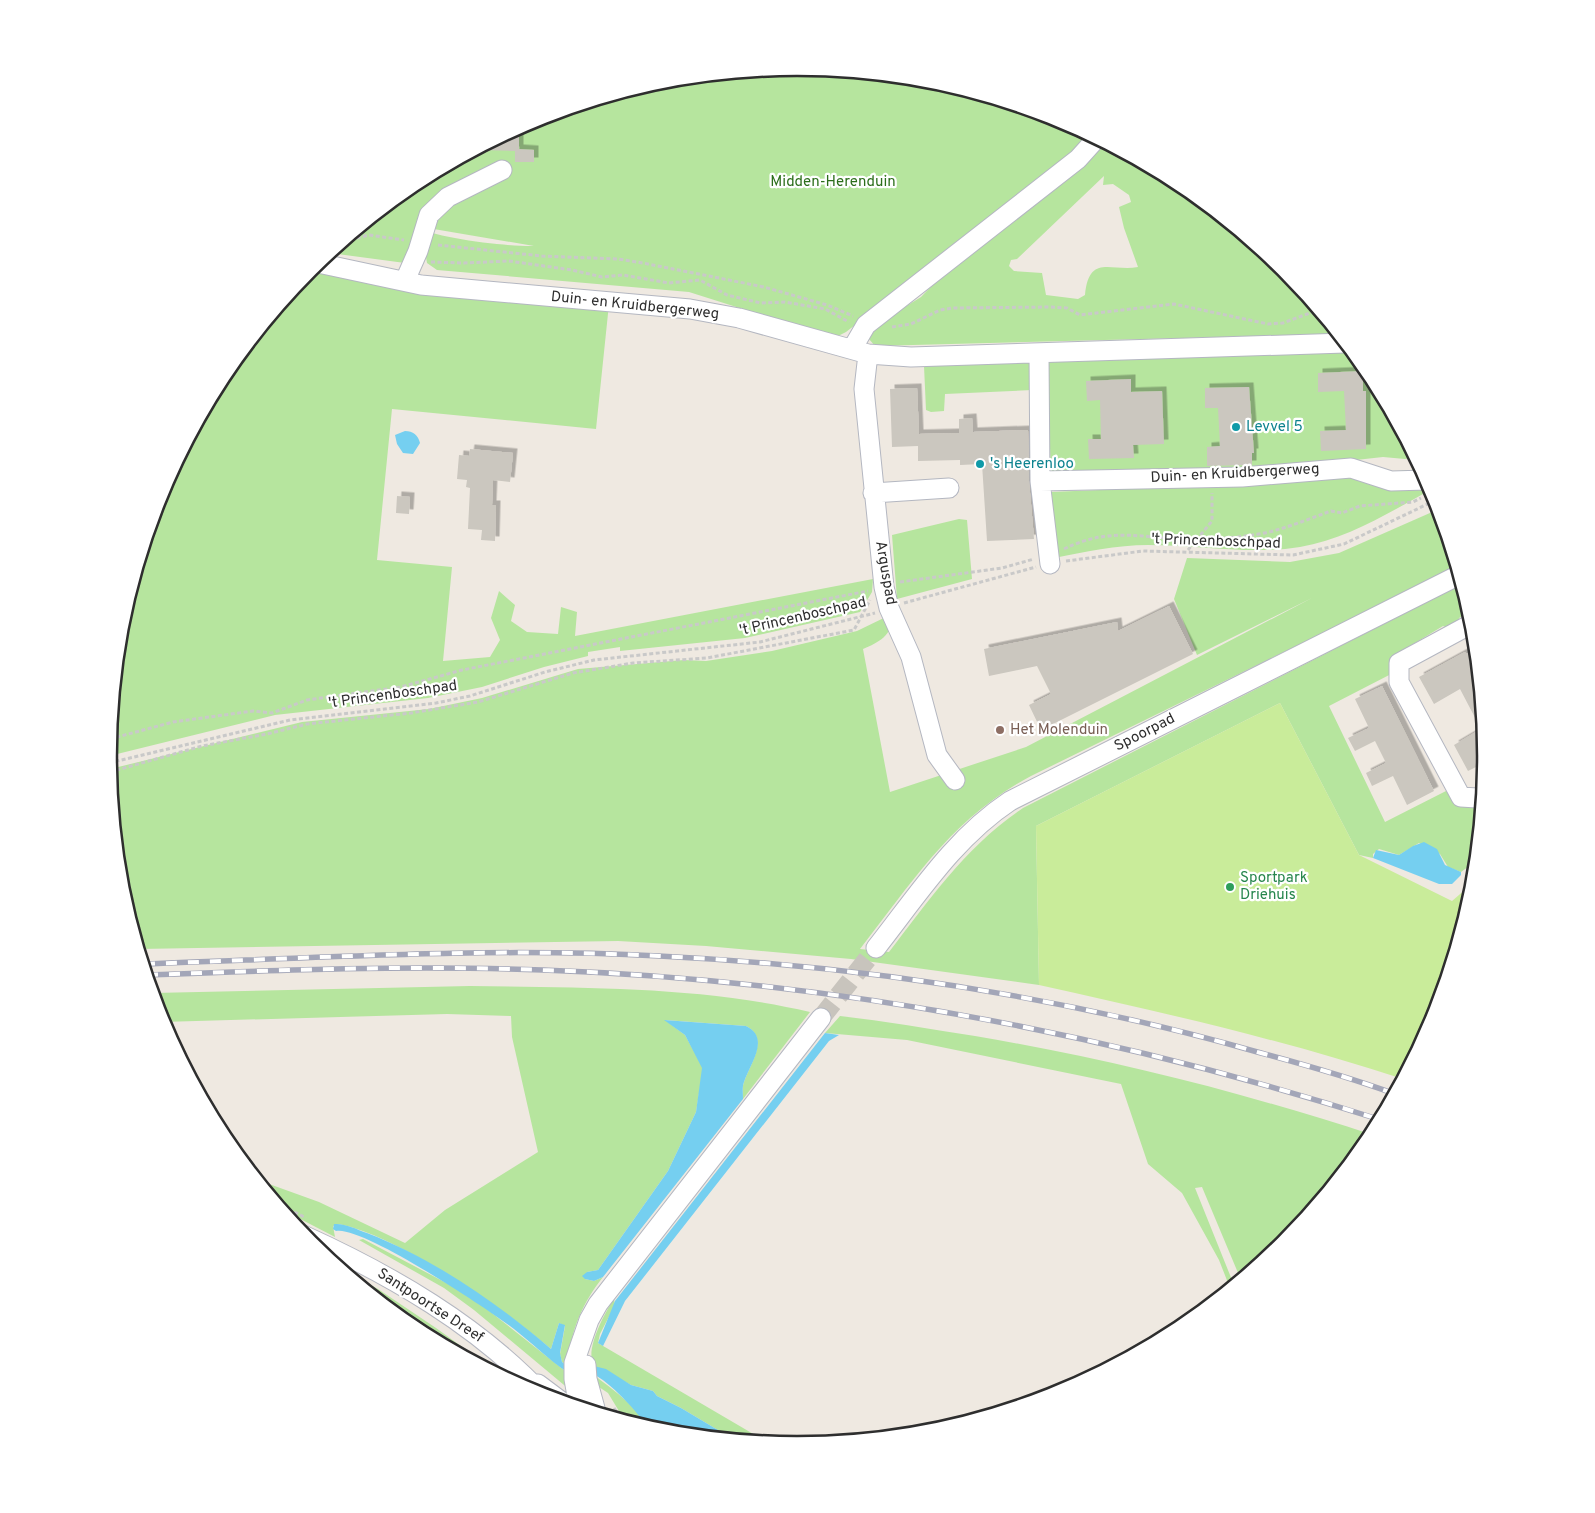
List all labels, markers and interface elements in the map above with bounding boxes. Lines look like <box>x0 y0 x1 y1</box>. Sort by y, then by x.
park label: Midden-Herenduin <box>770 173 896 192</box>
street label: Duin- en Kruidbergerweg <box>550 288 720 324</box>
place label: Levvel 5 <box>1246 418 1303 437</box>
marker: Levvel 5 <box>1230 421 1242 433</box>
place label: 's Heerenloo <box>990 455 1074 474</box>
marker: 's Heerenloo <box>974 458 986 470</box>
street label: Duin- en Kruidbergerweg <box>1150 460 1320 488</box>
street label: 't Princenboschpad <box>1151 530 1281 554</box>
street label: Arguspad <box>870 539 900 607</box>
street label: 't Princenboschpad <box>738 593 868 641</box>
street label: 't Princenboschpad <box>328 677 458 713</box>
street label: Spoorpad <box>1111 710 1179 756</box>
place label: Het Molenduin <box>1010 721 1108 740</box>
marker: Het Molenduin <box>994 724 1006 736</box>
place label: Sportpark Driehuis <box>1240 869 1308 905</box>
marker: Sportpark Driehuis <box>1224 881 1236 893</box>
street label: Santpoortse Dreef <box>373 1265 487 1347</box>

